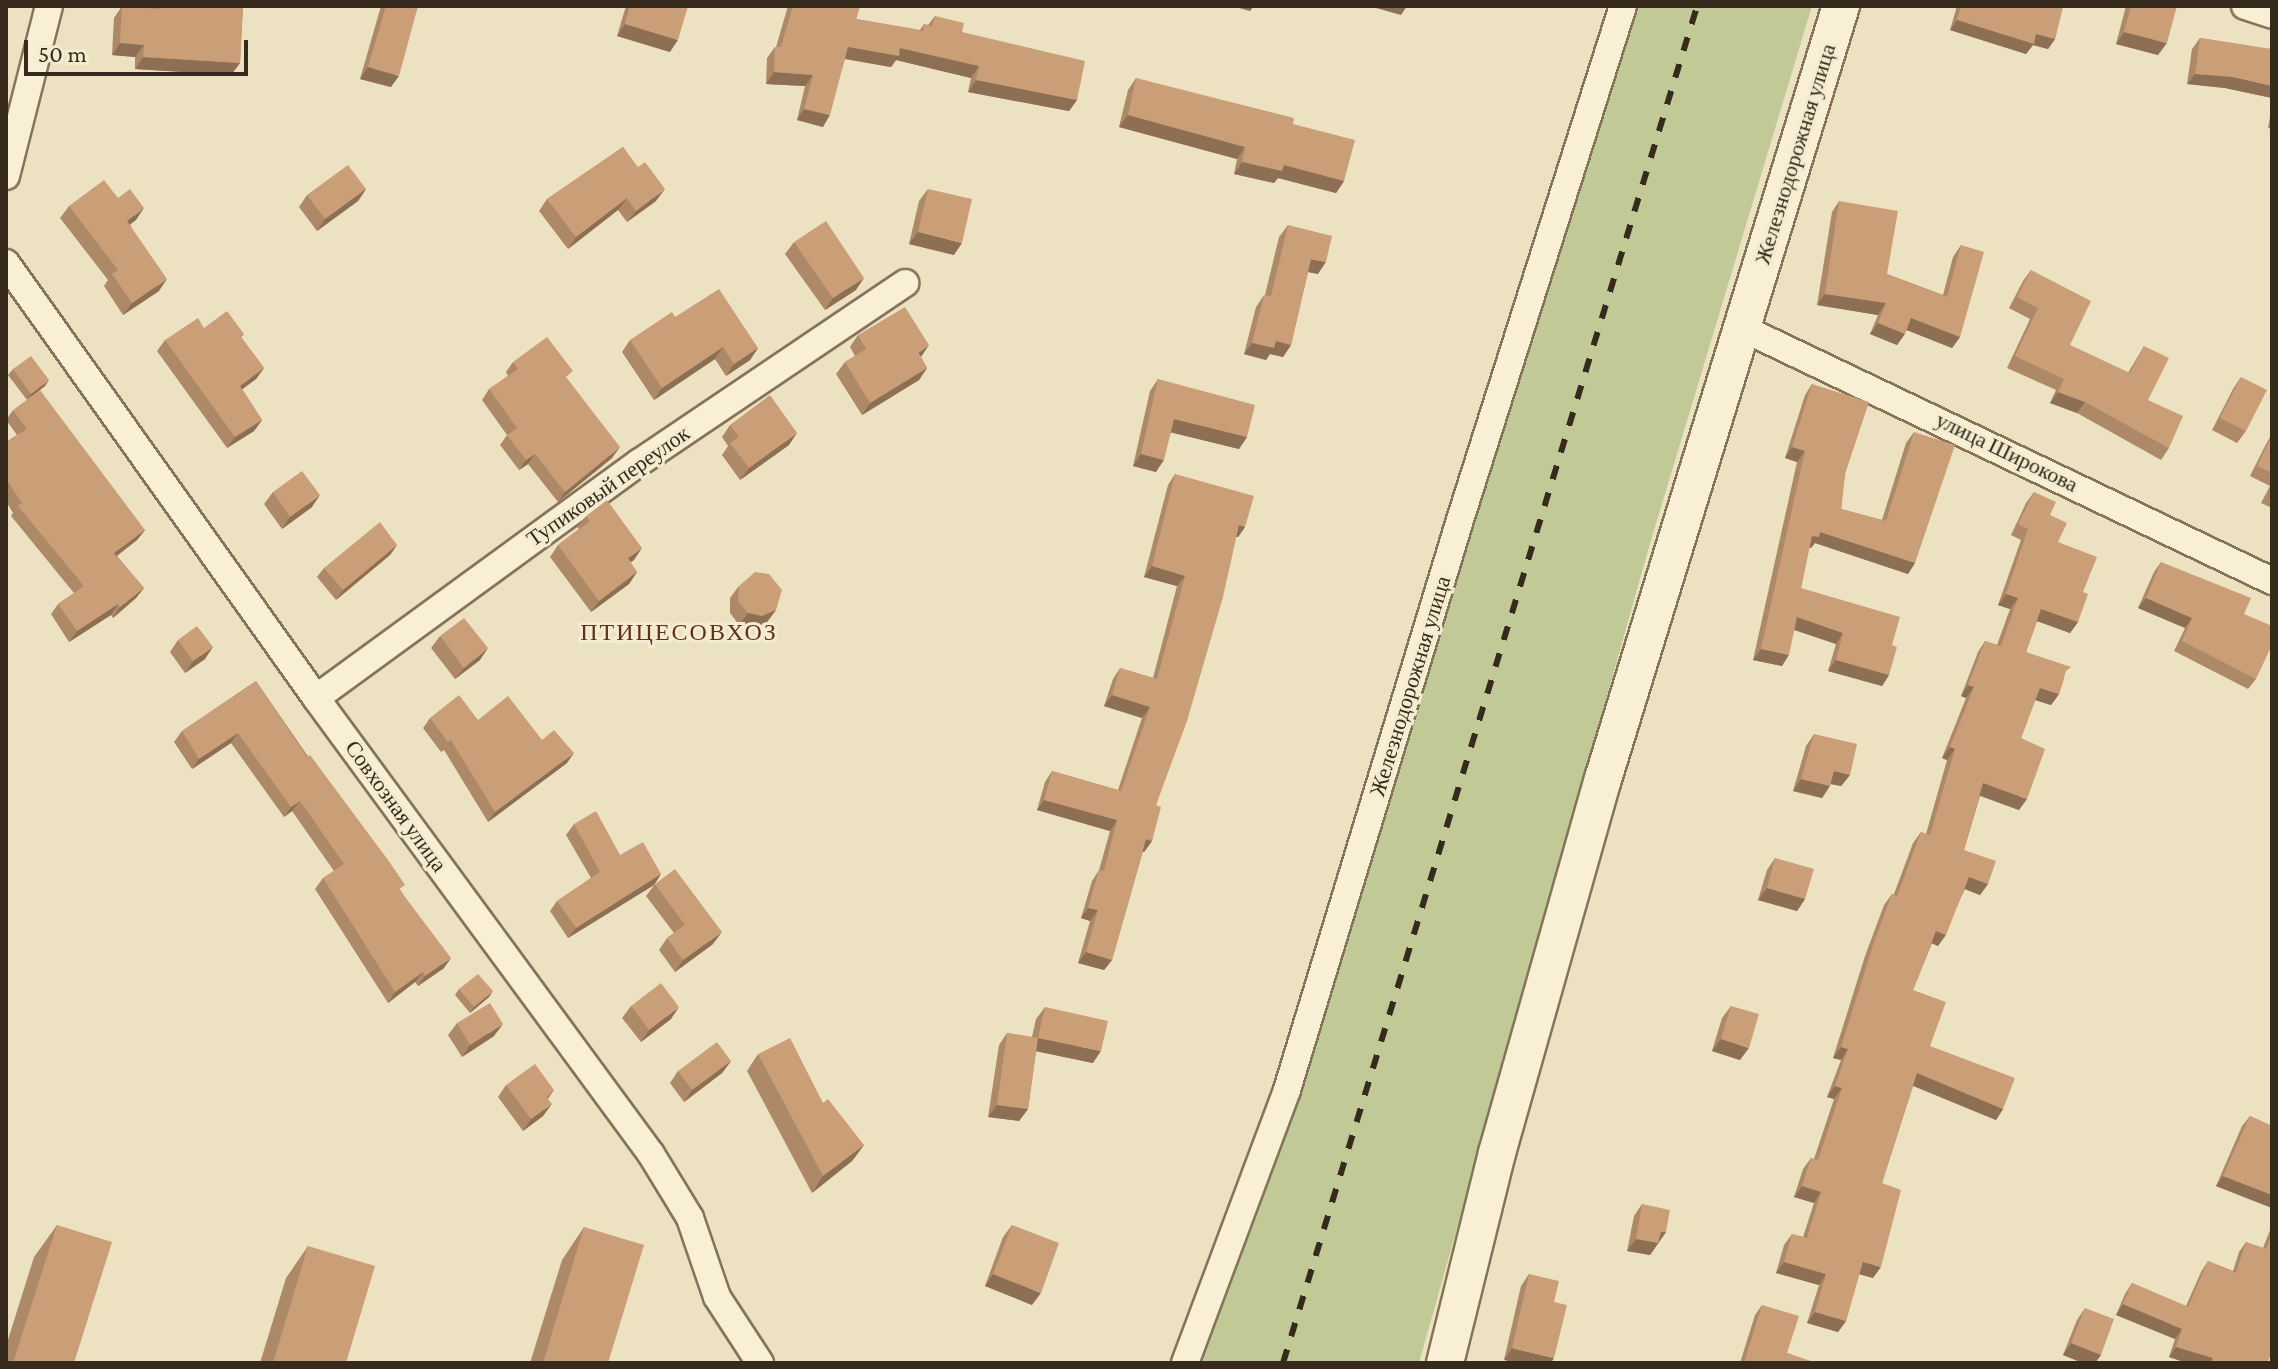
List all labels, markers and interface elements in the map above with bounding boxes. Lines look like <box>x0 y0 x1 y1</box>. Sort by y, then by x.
scale bar <box>28 24 252 74</box>
text: 50 m <box>38 40 87 67</box>
street label: Железнодорожная улица <box>1749 41 1841 267</box>
street label: улица Широкова <box>1932 406 2082 498</box>
street label: Тупиковый переулок <box>521 420 695 552</box>
street label: Железнодорожная улица <box>1364 573 1456 799</box>
district label: ПТИЦЕСОВХОЗ <box>580 618 778 646</box>
street label: Совхозная улица <box>339 735 453 877</box>

